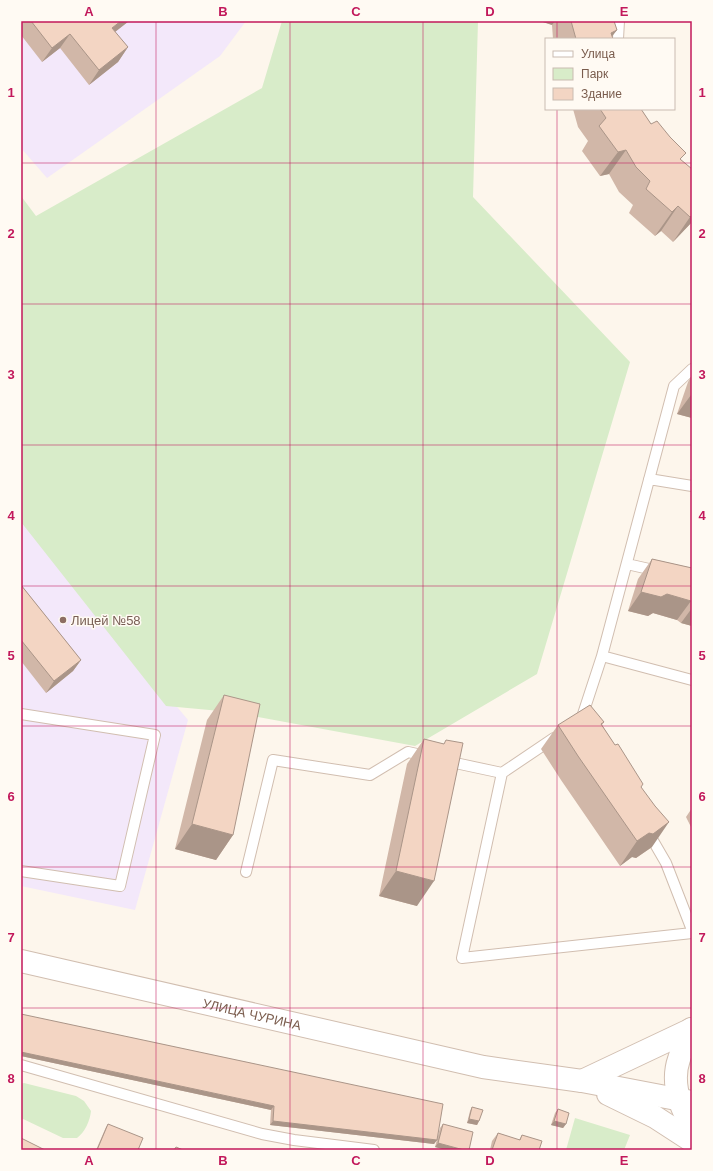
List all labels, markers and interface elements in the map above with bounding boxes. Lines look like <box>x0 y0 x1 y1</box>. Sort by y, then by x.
text: A <box>84 4 94 19</box>
text: B <box>218 4 228 19</box>
text: C <box>351 4 361 19</box>
text: D <box>485 4 495 19</box>
text: E <box>620 4 629 19</box>
legend <box>545 38 675 110</box>
text: Улица <box>581 47 615 61</box>
text: Парк <box>581 67 609 81</box>
text: 1 <box>7 85 15 100</box>
text: 1 <box>698 85 706 100</box>
text: Здание <box>581 87 622 101</box>
text: 2 <box>7 226 15 241</box>
text: 2 <box>698 226 706 241</box>
text: 3 <box>7 367 15 382</box>
text: 3 <box>698 367 706 382</box>
text: 4 <box>7 508 15 523</box>
text: 4 <box>698 508 706 523</box>
place label: Лицей №58 <box>71 613 141 628</box>
marker: Лицей №58 <box>58 615 68 625</box>
text: 5 <box>7 648 15 663</box>
text: 5 <box>698 648 706 663</box>
text: 6 <box>7 789 15 804</box>
text: 6 <box>698 789 706 804</box>
text: 7 <box>7 930 15 945</box>
text: 7 <box>698 930 706 945</box>
street label: УЛИЦА ЧУРИНА <box>201 995 303 1033</box>
text: 8 <box>7 1071 15 1086</box>
text: 8 <box>698 1071 706 1086</box>
text: A <box>84 1153 94 1168</box>
text: B <box>218 1153 228 1168</box>
text: C <box>351 1153 361 1168</box>
text: D <box>485 1153 495 1168</box>
text: E <box>620 1153 629 1168</box>

